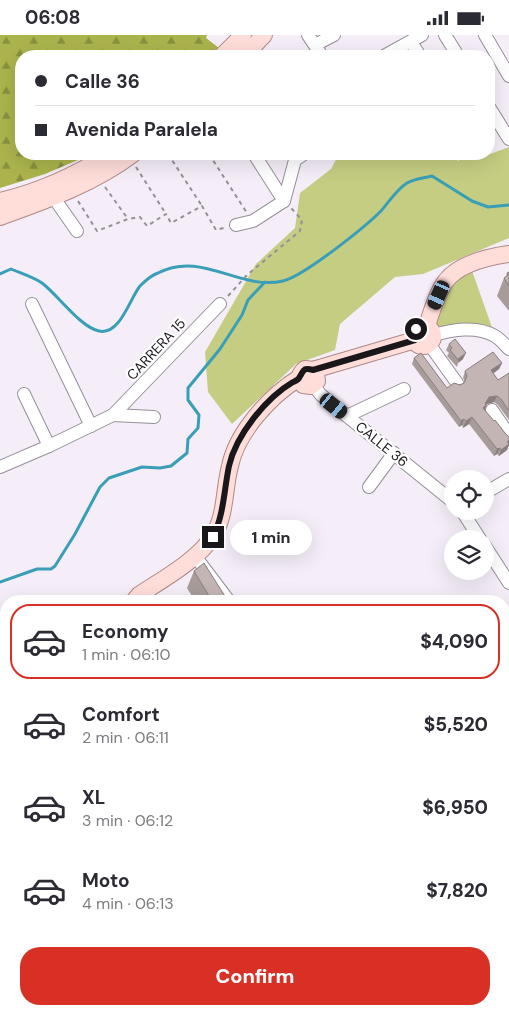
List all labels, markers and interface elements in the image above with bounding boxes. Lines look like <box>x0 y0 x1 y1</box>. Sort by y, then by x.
text: 06:08 <box>25 5 81 30</box>
text: Calle 36 <box>65 69 140 94</box>
text: Avenida Paralela <box>65 117 218 142</box>
car <box>426 278 451 312</box>
street label: CARRERA 15 <box>123 314 189 384</box>
route start <box>405 318 427 340</box>
car <box>317 391 350 421</box>
street label: CALLE 36 <box>352 417 412 471</box>
map controls <box>444 470 494 580</box>
button: locate <box>444 470 494 520</box>
callout: 1 min <box>230 519 313 555</box>
route end <box>202 526 224 548</box>
text: 1 min <box>251 527 291 548</box>
button: layers <box>444 530 494 580</box>
icon: car <box>22 619 67 664</box>
text: Economy <box>82 619 169 644</box>
text: $4,090 <box>420 629 488 654</box>
text: 1 min · 06:10 <box>82 644 170 665</box>
icon: car <box>22 702 67 747</box>
text: Comfort <box>82 702 160 727</box>
text: $5,520 <box>424 712 488 737</box>
text: 2 min · 06:11 <box>82 727 169 748</box>
icon: car <box>22 785 67 830</box>
text: XL <box>82 785 105 810</box>
text: $6,950 <box>422 795 488 820</box>
text: 3 min · 06:12 <box>82 810 173 831</box>
icon: car <box>22 868 67 913</box>
text: Moto <box>82 868 130 893</box>
text: $7,820 <box>426 878 488 903</box>
text: 4 min · 06:13 <box>82 893 174 914</box>
button: Confirm <box>20 947 490 1005</box>

